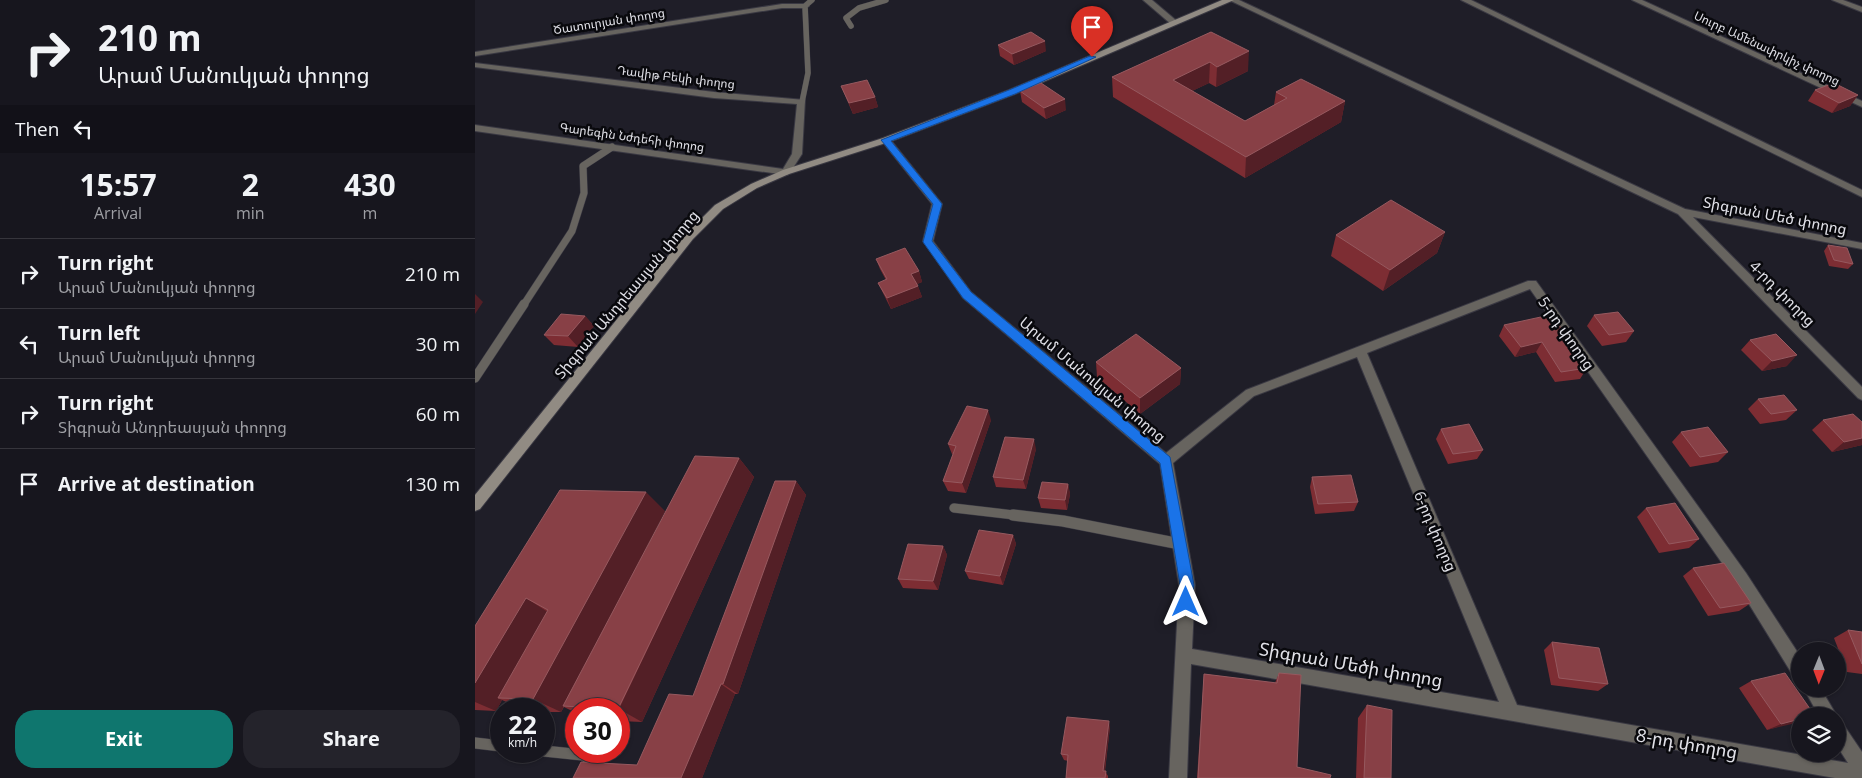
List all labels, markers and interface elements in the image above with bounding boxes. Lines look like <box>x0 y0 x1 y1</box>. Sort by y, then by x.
street label: Ծատուրյան փողոց <box>552 4 666 38</box>
pin <box>1071 6 1113 57</box>
street label: Սուրբ Ամենափրկիչ փողոց <box>1691 7 1843 89</box>
icon: arrive <box>1078 13 1106 41</box>
text: 210 m <box>98 14 202 61</box>
icon: right <box>15 20 80 85</box>
text: Արամ Մանուկյան փողոց <box>98 59 370 89</box>
street label: Դավիթ Բեկի փողոց <box>616 61 736 93</box>
icon: left <box>69 115 97 143</box>
text: Then <box>15 116 59 142</box>
street label: Գարեգին Նժդեհի փողոց <box>559 118 705 156</box>
text: 15:57 <box>79 164 157 205</box>
text: 2 <box>242 164 259 205</box>
text: 430 <box>344 164 396 205</box>
street label: Տիգրան Մեծ փողոց <box>1701 191 1849 239</box>
text: Arrival <box>94 202 142 224</box>
text: min <box>236 202 265 224</box>
text: m <box>362 202 377 224</box>
street label: Տիգրան Անդրեասյան փողոց <box>549 205 703 383</box>
text: Turn right <box>58 250 153 276</box>
street label: 4-րդ փողոց <box>1746 256 1820 330</box>
icon: right <box>15 260 43 288</box>
text: 210 m <box>405 261 460 287</box>
text: Արամ Մանուկյան փողոց <box>58 276 256 298</box>
street label: 5-րդ փողոց <box>1534 292 1600 374</box>
street label: Արամ Մանուկյան փողոց <box>1016 312 1170 446</box>
text: Turn left <box>58 320 140 346</box>
icon: left <box>15 330 43 358</box>
text: 30 m <box>416 331 460 357</box>
text: Արամ Մանուկյան փողոց <box>58 346 256 368</box>
text: Turn right <box>58 390 153 416</box>
icon: right <box>15 400 43 428</box>
text: 60 m <box>416 401 460 427</box>
text: Տիգրան Անդրեասյան փողոց <box>58 416 287 438</box>
icon: arrive <box>15 470 43 498</box>
text: Arrive at destination <box>58 471 255 497</box>
text: 130 m <box>405 471 460 497</box>
street label: 6-րդ փողոց <box>1410 488 1462 574</box>
position arrow <box>1159 575 1211 627</box>
street label: Տիգրան Մեծի փողոց <box>1257 636 1445 692</box>
north arrow <box>1791 642 1846 698</box>
map controls <box>1791 642 1846 762</box>
speed limit sign: 30 <box>565 698 630 763</box>
text: 22 <box>508 707 537 741</box>
button: layers <box>1791 707 1846 762</box>
button: Exit <box>15 710 233 768</box>
button: Share <box>243 710 460 768</box>
street label: 8-րդ փողոց <box>1634 722 1740 764</box>
text: km/h <box>508 734 537 751</box>

